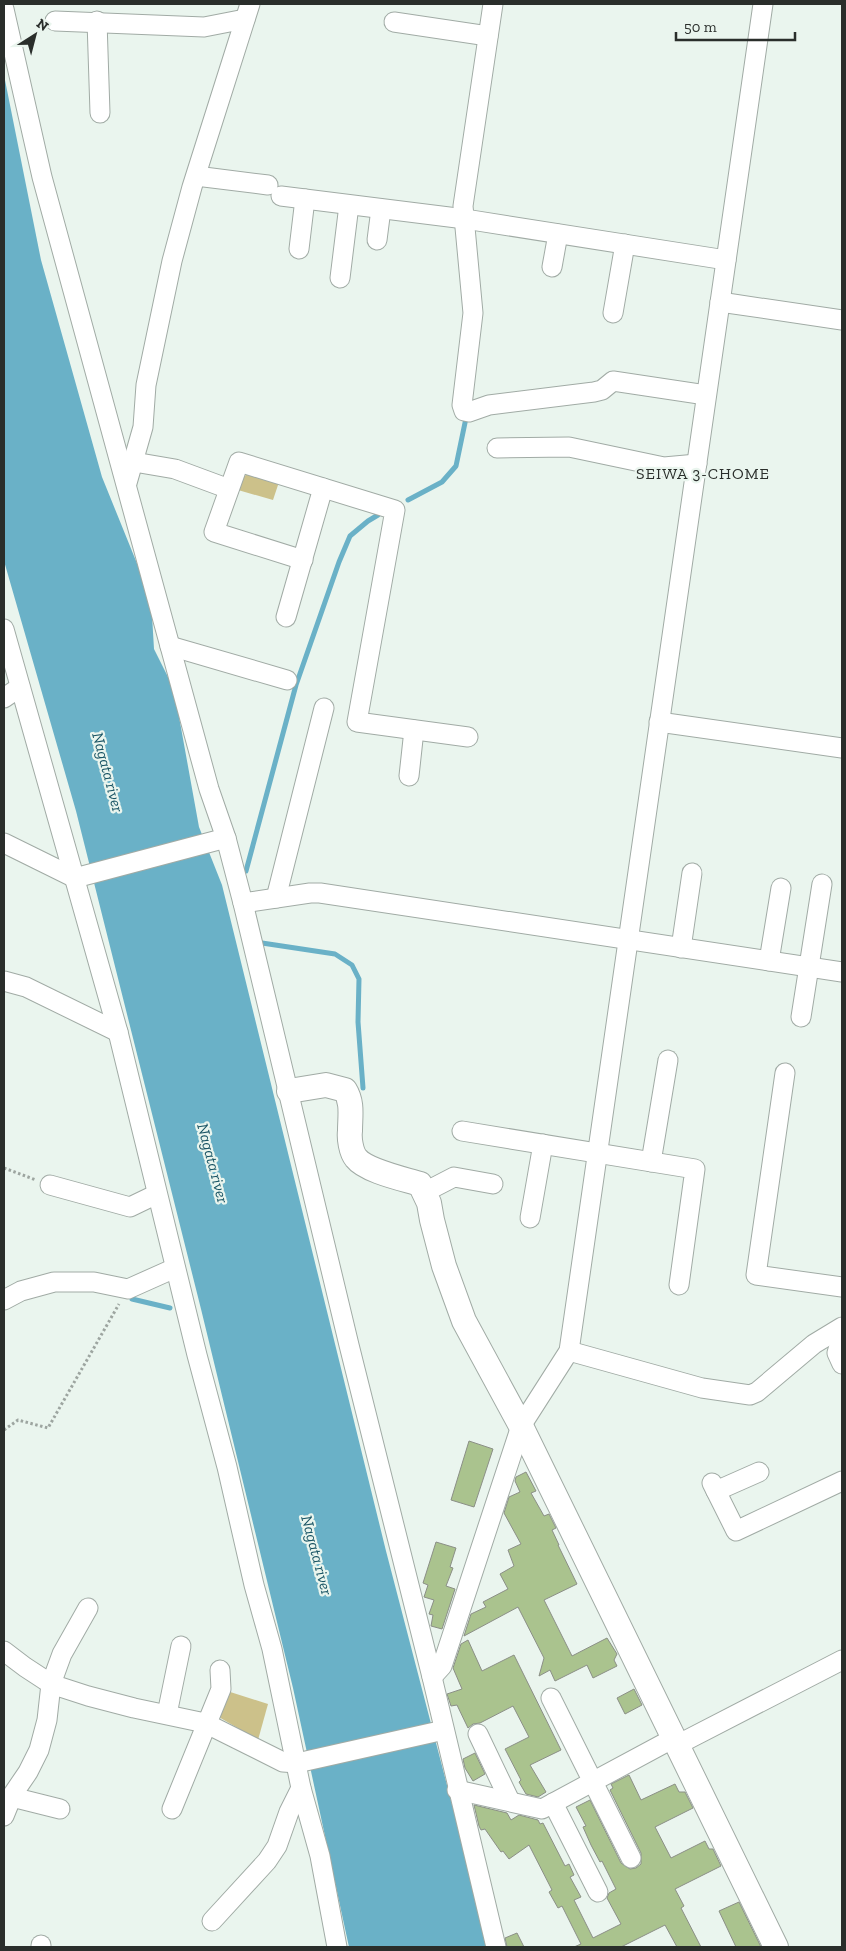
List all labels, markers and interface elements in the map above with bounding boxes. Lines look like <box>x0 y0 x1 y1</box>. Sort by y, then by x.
north arrow <box>10 10 60 60</box>
scale bar <box>676 10 795 42</box>
text: N <box>33 15 52 35</box>
text: 50 m <box>684 18 717 36</box>
district label: SEIWA 3-CHOME <box>636 464 770 483</box>
water label: Nagata river <box>88 730 128 814</box>
water label: Nagata river <box>193 1121 233 1205</box>
water label: Nagata river <box>297 1513 337 1597</box>

